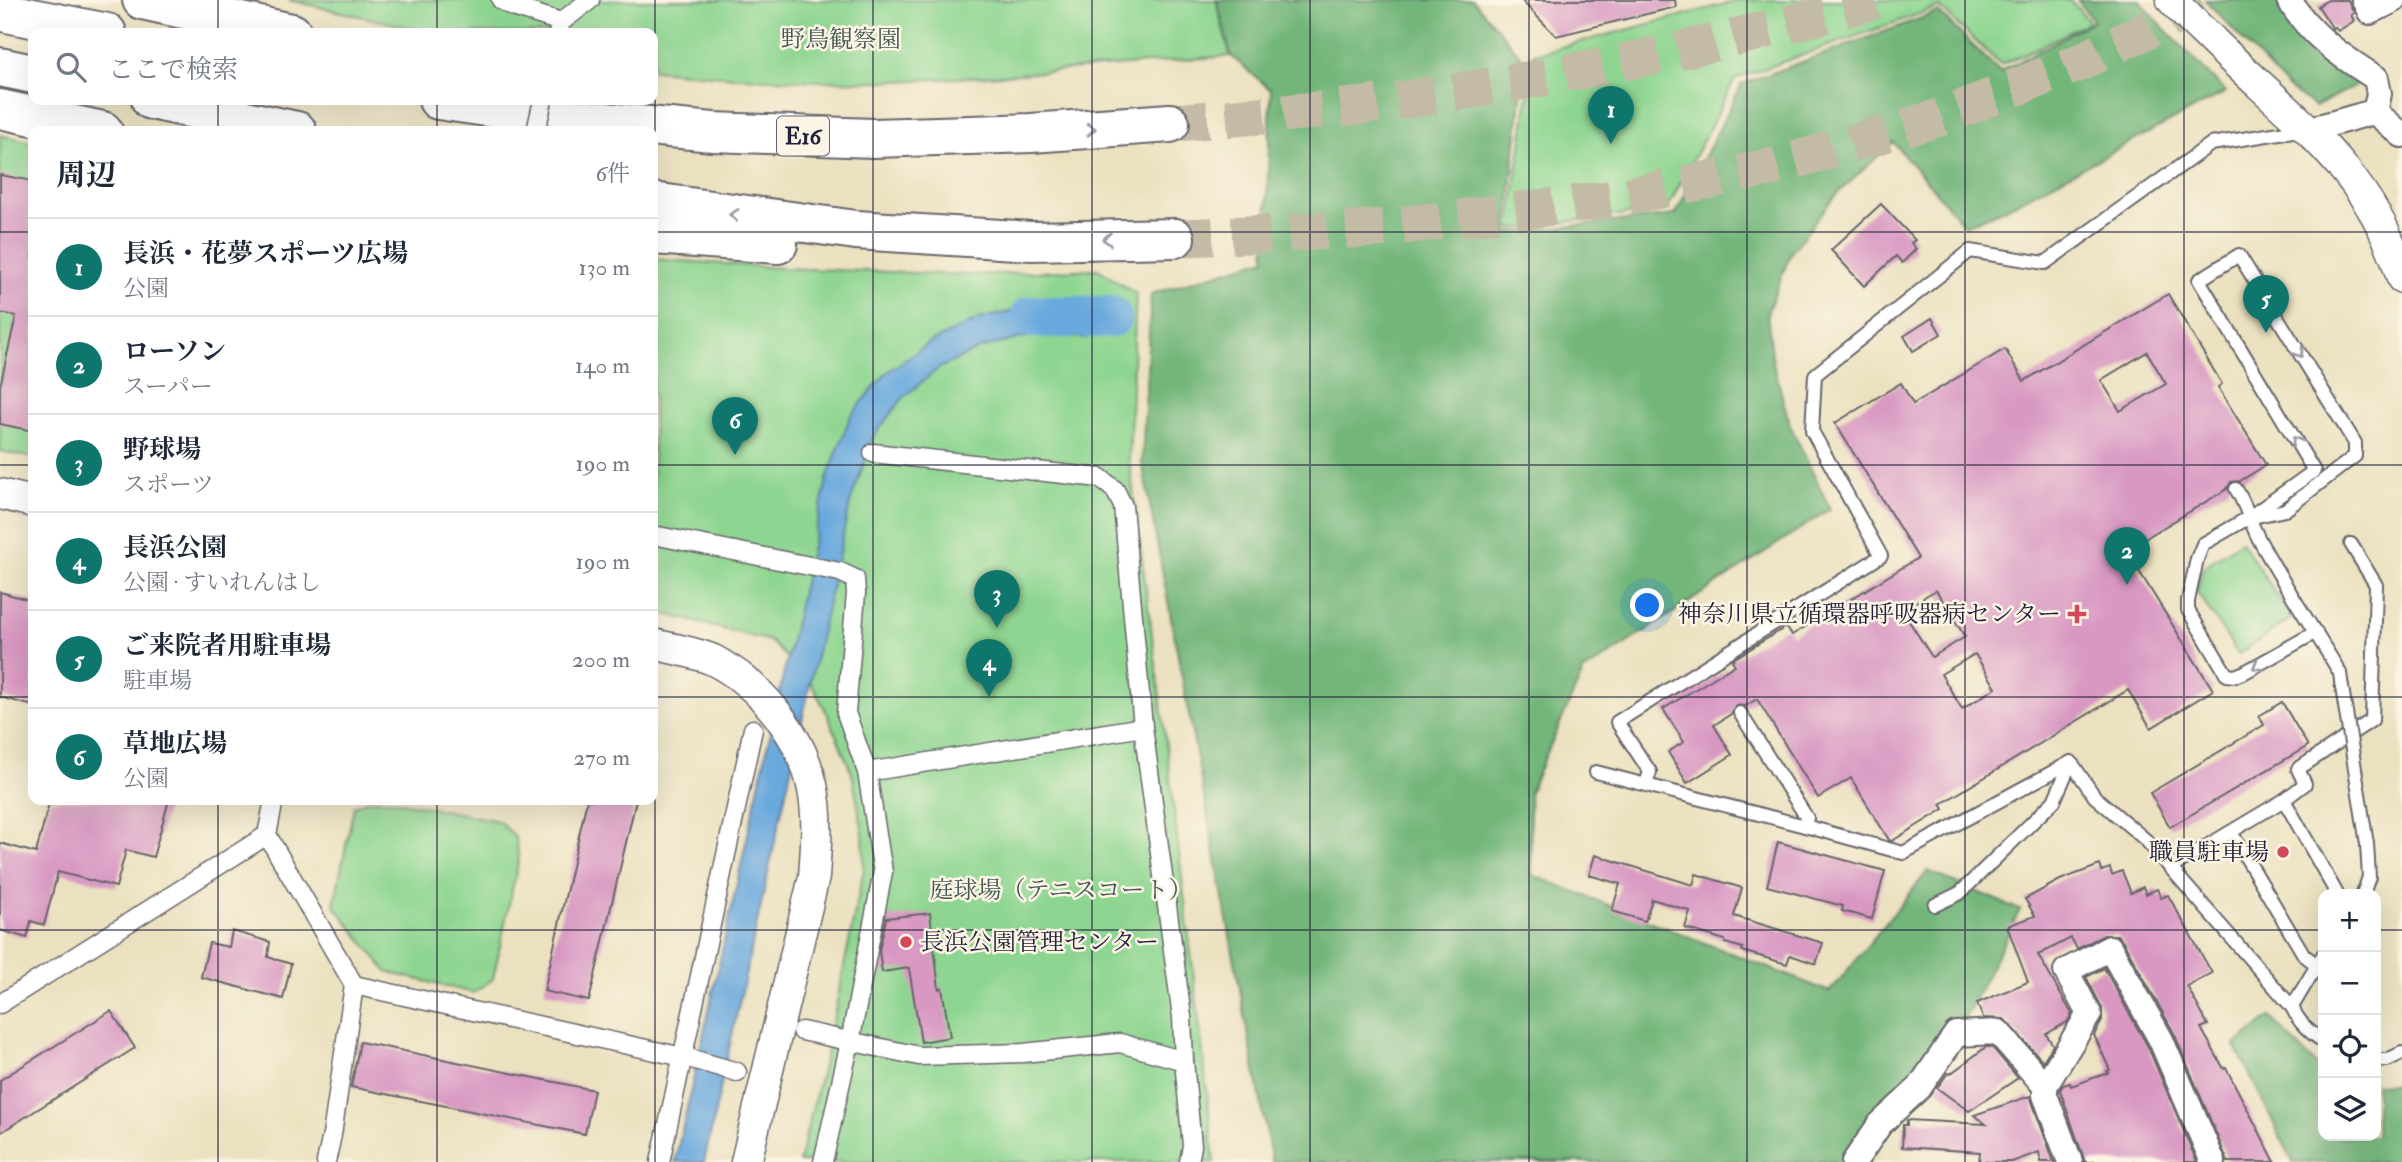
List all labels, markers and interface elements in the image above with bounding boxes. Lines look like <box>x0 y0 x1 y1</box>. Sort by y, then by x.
park label: 野鳥観察園 <box>781 24 901 55</box>
search box <box>28 28 658 105</box>
icon: search <box>52 48 90 86</box>
text: ここで検索 <box>108 54 238 86</box>
pin: 1 <box>1588 86 1634 144</box>
road number: E16 <box>777 116 829 155</box>
one-way arrow <box>1086 122 1097 137</box>
text: 周辺 <box>56 157 116 194</box>
text: 6件 <box>595 159 630 188</box>
one-way arrow <box>728 207 740 222</box>
one-way arrow <box>1101 232 1112 247</box>
text: 長浜・花夢スポーツ広場 <box>123 238 408 270</box>
text: 1 <box>75 253 83 282</box>
text: 130 m <box>578 253 630 282</box>
text: 公園 <box>123 274 169 303</box>
pin: 5 <box>2243 275 2289 333</box>
text: ローソン <box>123 336 226 368</box>
one-way arrow <box>2291 345 2304 358</box>
text: 2 <box>73 351 85 380</box>
text: 140 m <box>575 351 630 380</box>
text: スーパー <box>123 372 213 401</box>
pin: 6 <box>712 397 758 455</box>
text: 野球場 <box>123 434 201 466</box>
one-way arrow <box>2291 435 2304 448</box>
text: 3 <box>75 449 83 478</box>
text: 190 m <box>576 449 630 478</box>
text: スポーツ <box>123 470 214 499</box>
pin: 2 <box>2104 527 2150 585</box>
text: 長浜公園 <box>123 532 227 564</box>
text: 4 <box>73 547 85 576</box>
text: 190 m <box>576 547 630 576</box>
text: 公園 · すいれんはし <box>123 568 321 597</box>
pin: 3 <box>974 570 1020 628</box>
your location <box>1630 588 1664 622</box>
place label: 神奈川県立循環器呼吸器病センター <box>1678 599 2061 630</box>
marker: 神奈川県立循環器呼吸器病センター <box>2067 604 2087 624</box>
text: ご来院者用駐車場 <box>123 630 331 662</box>
pin: 4 <box>966 639 1012 697</box>
text: 5 <box>74 645 84 674</box>
text: 200 m <box>572 645 630 674</box>
one-way arrow <box>2251 657 2264 670</box>
text: 駐車場 <box>123 666 192 695</box>
text: 草地広場 <box>123 728 227 760</box>
text: 6 <box>73 743 85 772</box>
text: 270 m <box>573 743 630 772</box>
text: 公園 <box>123 764 169 793</box>
place label: 職員駐車場 <box>2149 837 2269 868</box>
marker: 職員駐車場 <box>2275 844 2291 860</box>
park label: 庭球場（テニスコート） <box>929 875 1193 906</box>
map controls <box>2318 889 2381 1141</box>
button: + <box>2318 889 2381 952</box>
place label: 長浜公園管理センター <box>920 927 1159 958</box>
marker: 長浜公園管理センター <box>898 934 914 950</box>
button: − <box>2318 952 2381 1015</box>
button: locate <box>2318 1015 2381 1078</box>
button: layers <box>2318 1078 2381 1141</box>

